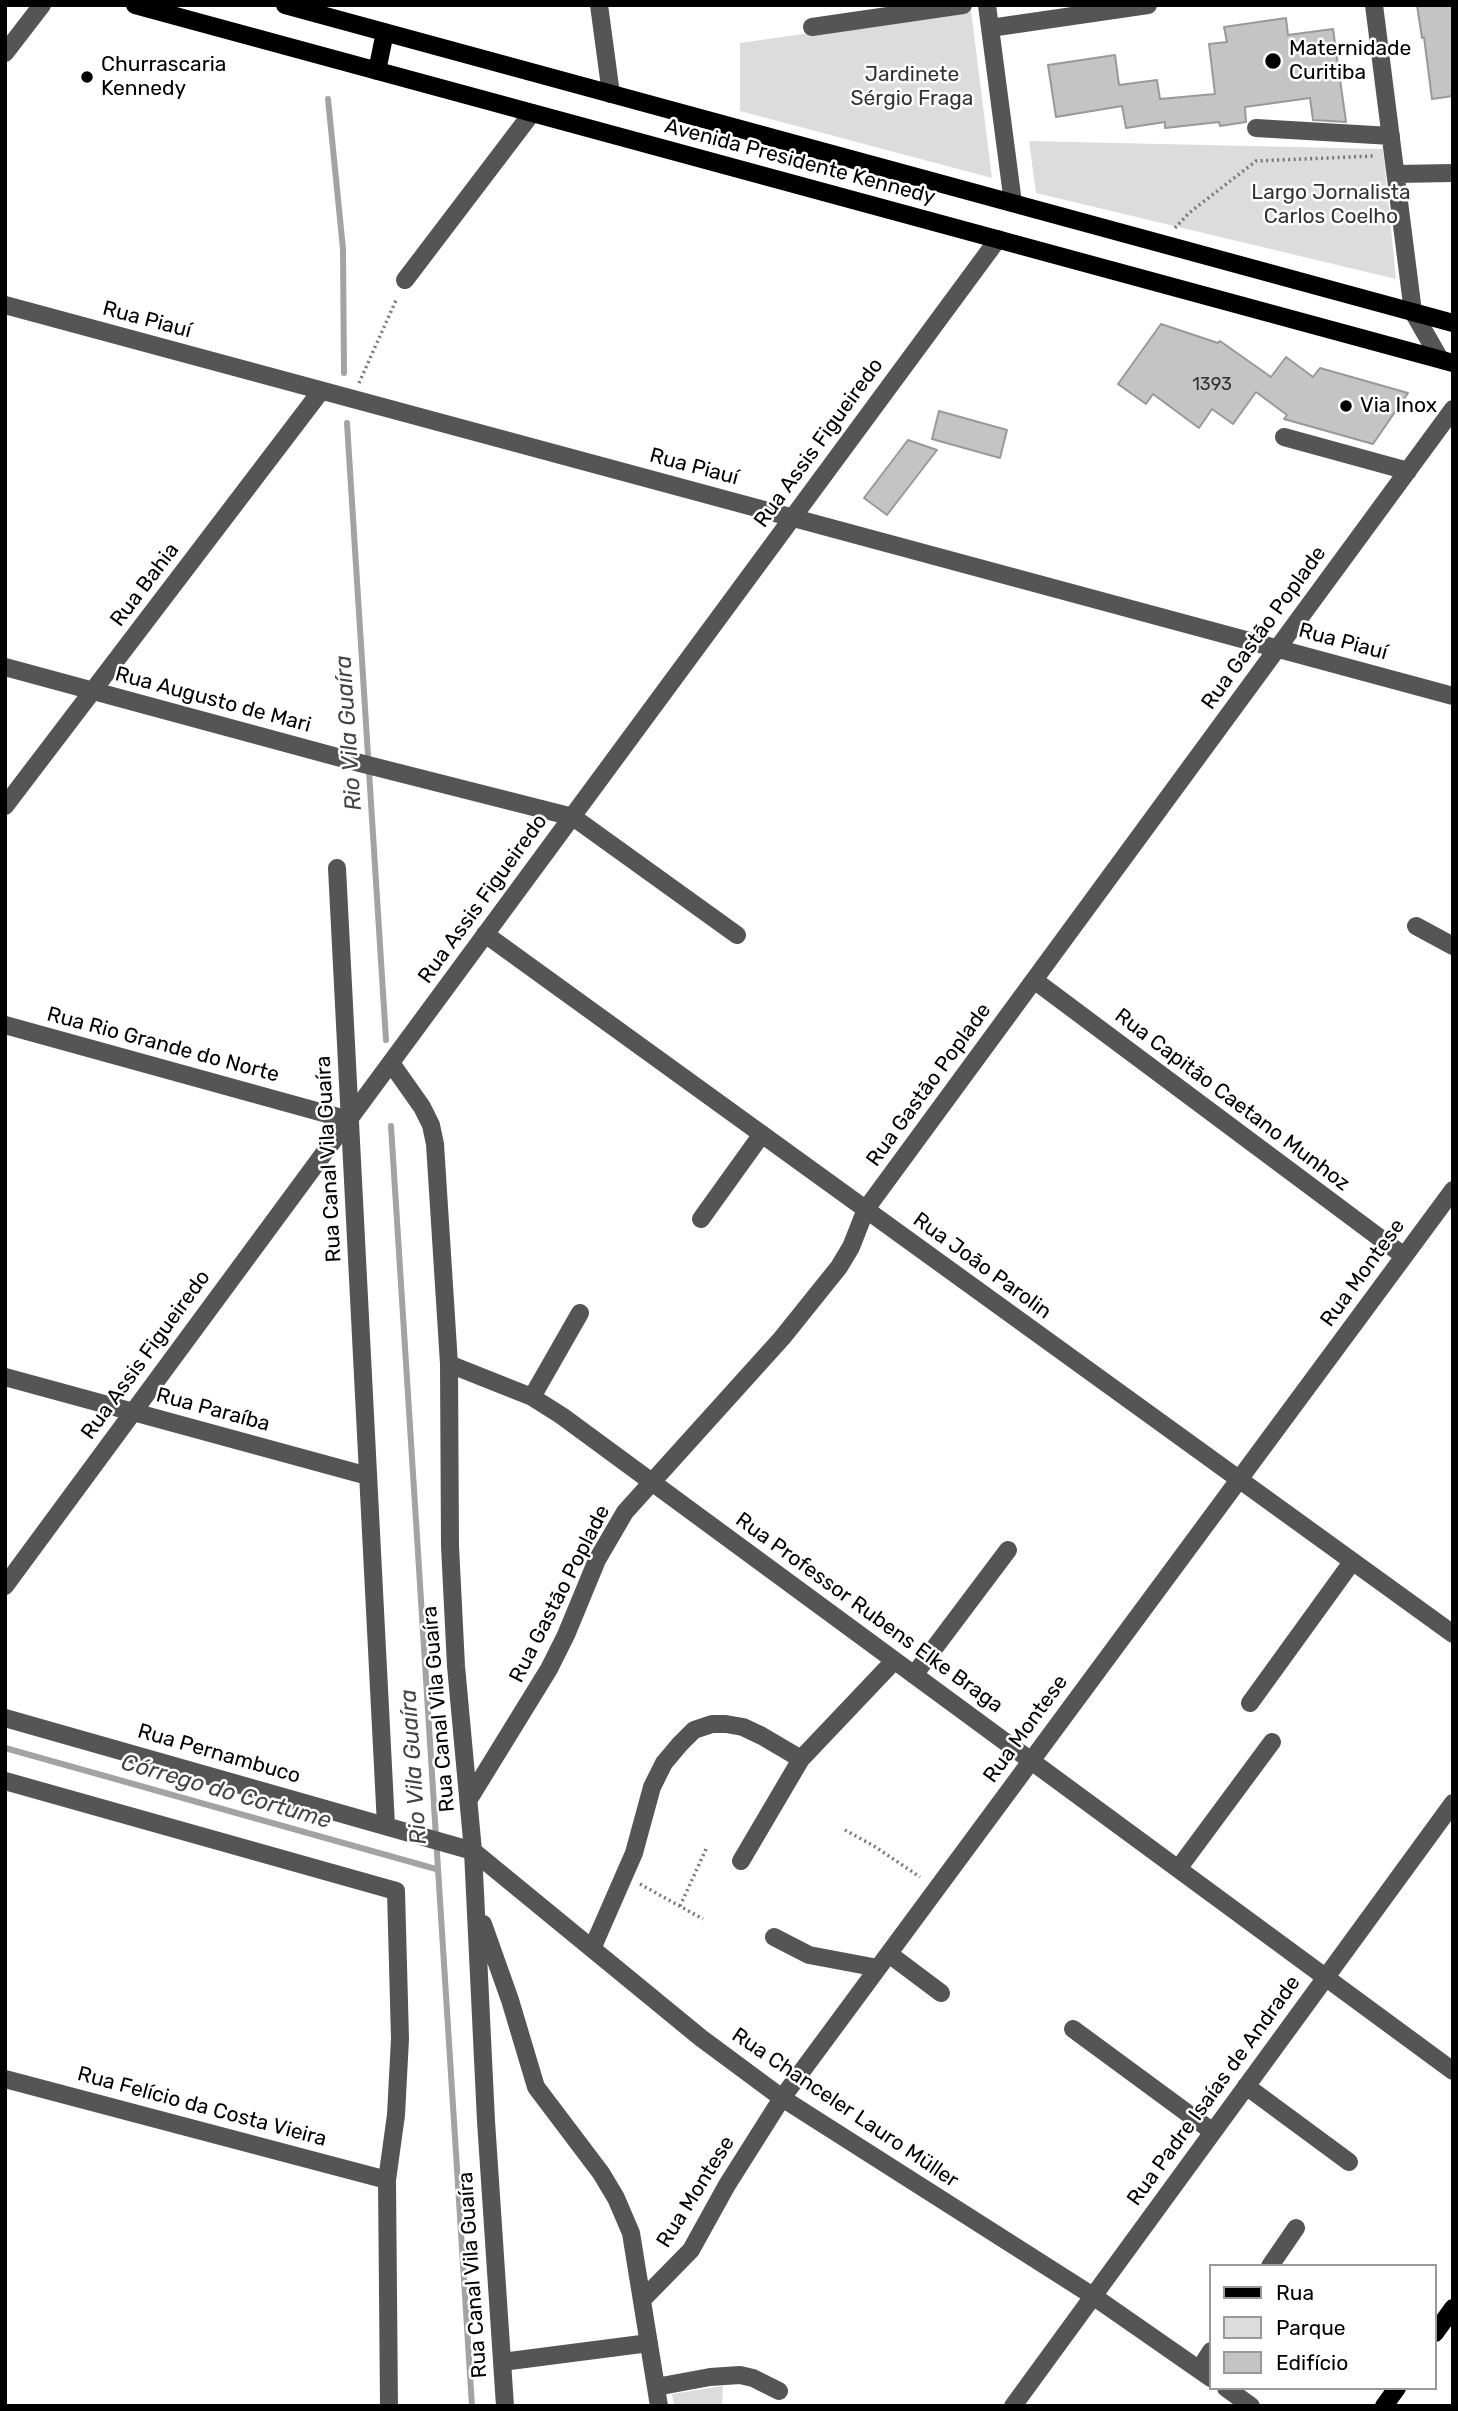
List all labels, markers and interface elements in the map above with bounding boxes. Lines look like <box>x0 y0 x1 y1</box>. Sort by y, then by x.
place label: Maternidade Curitiba <box>1289 36 1411 86</box>
marker: Maternidade Curitiba <box>1263 51 1283 71</box>
place label: Churrascaria Kennedy <box>101 52 226 102</box>
park label: Jardinete Sérgio Fraga <box>851 62 973 112</box>
marker: Churrascaria Kennedy <box>79 69 95 85</box>
street label: Avenida Presidente Kennedy <box>662 114 938 210</box>
park label: Largo Jornalista Carlos Coelho <box>1251 180 1411 230</box>
street label: Rua Piauí <box>100 296 194 344</box>
street label: Rua Assis Figueiredo <box>749 353 889 533</box>
house number: 1393 <box>1192 374 1232 396</box>
place label: Via Inox <box>1360 393 1437 419</box>
marker: Via Inox <box>1338 398 1354 414</box>
street label: Rua Piauí <box>647 443 741 491</box>
street label: Rua Bahia <box>105 538 185 632</box>
street label: Rua Gastão Poplade <box>1196 541 1332 715</box>
street label: Rua Piauí <box>1296 618 1390 666</box>
water label: Rio Vila Guaíra <box>330 654 368 812</box>
street label: Rua Augusto de Mari <box>112 662 314 738</box>
street label: Rua Assis Figueiredo <box>413 809 553 989</box>
street label: Rua Gastão Poplade <box>861 998 997 1172</box>
street label: Rua Rio Grande do Norte <box>44 1002 282 1088</box>
street label: Rua Capitão Caetano Munhoz <box>1110 1003 1354 1197</box>
street label: Rua Canal Vila Guaíra <box>311 1055 347 1263</box>
street label: Rua João Parolin <box>908 1207 1056 1325</box>
street label: Rua Montese <box>1316 1214 1410 1332</box>
street label: Rua Assis Figueiredo <box>76 1265 216 1445</box>
street label: Rua Paraíba <box>153 1383 273 1437</box>
street label: Rua Gastão Poplade <box>504 1501 616 1687</box>
street label: Rua Professor Rubens Elke Braga <box>730 1507 1008 1719</box>
street label: Rua Canal Vila Guaíra <box>417 1605 461 1813</box>
street label: Rua Montese <box>979 1670 1073 1788</box>
water label: Rio Vila Guaíra <box>395 1688 433 1846</box>
street label: Rua Pernambuco <box>135 1719 303 1789</box>
water label: Córrego do Cortume <box>118 1749 334 1835</box>
street label: Rua Padre Isaías de Andrade <box>1122 1971 1306 2211</box>
street label: Rua Chanceler Lauro Müller <box>727 2023 963 2193</box>
street label: Rua Felício da Costa Vieira <box>75 2062 329 2152</box>
street label: Rua Montese <box>652 2132 740 2252</box>
street label: Rua Canal Vila Guaíra <box>453 2171 493 2379</box>
legend <box>1210 2264 1437 2390</box>
text: Rua <box>1276 2280 1314 2305</box>
text: Parque <box>1276 2315 1346 2340</box>
text: Edifício <box>1276 2350 1348 2375</box>

